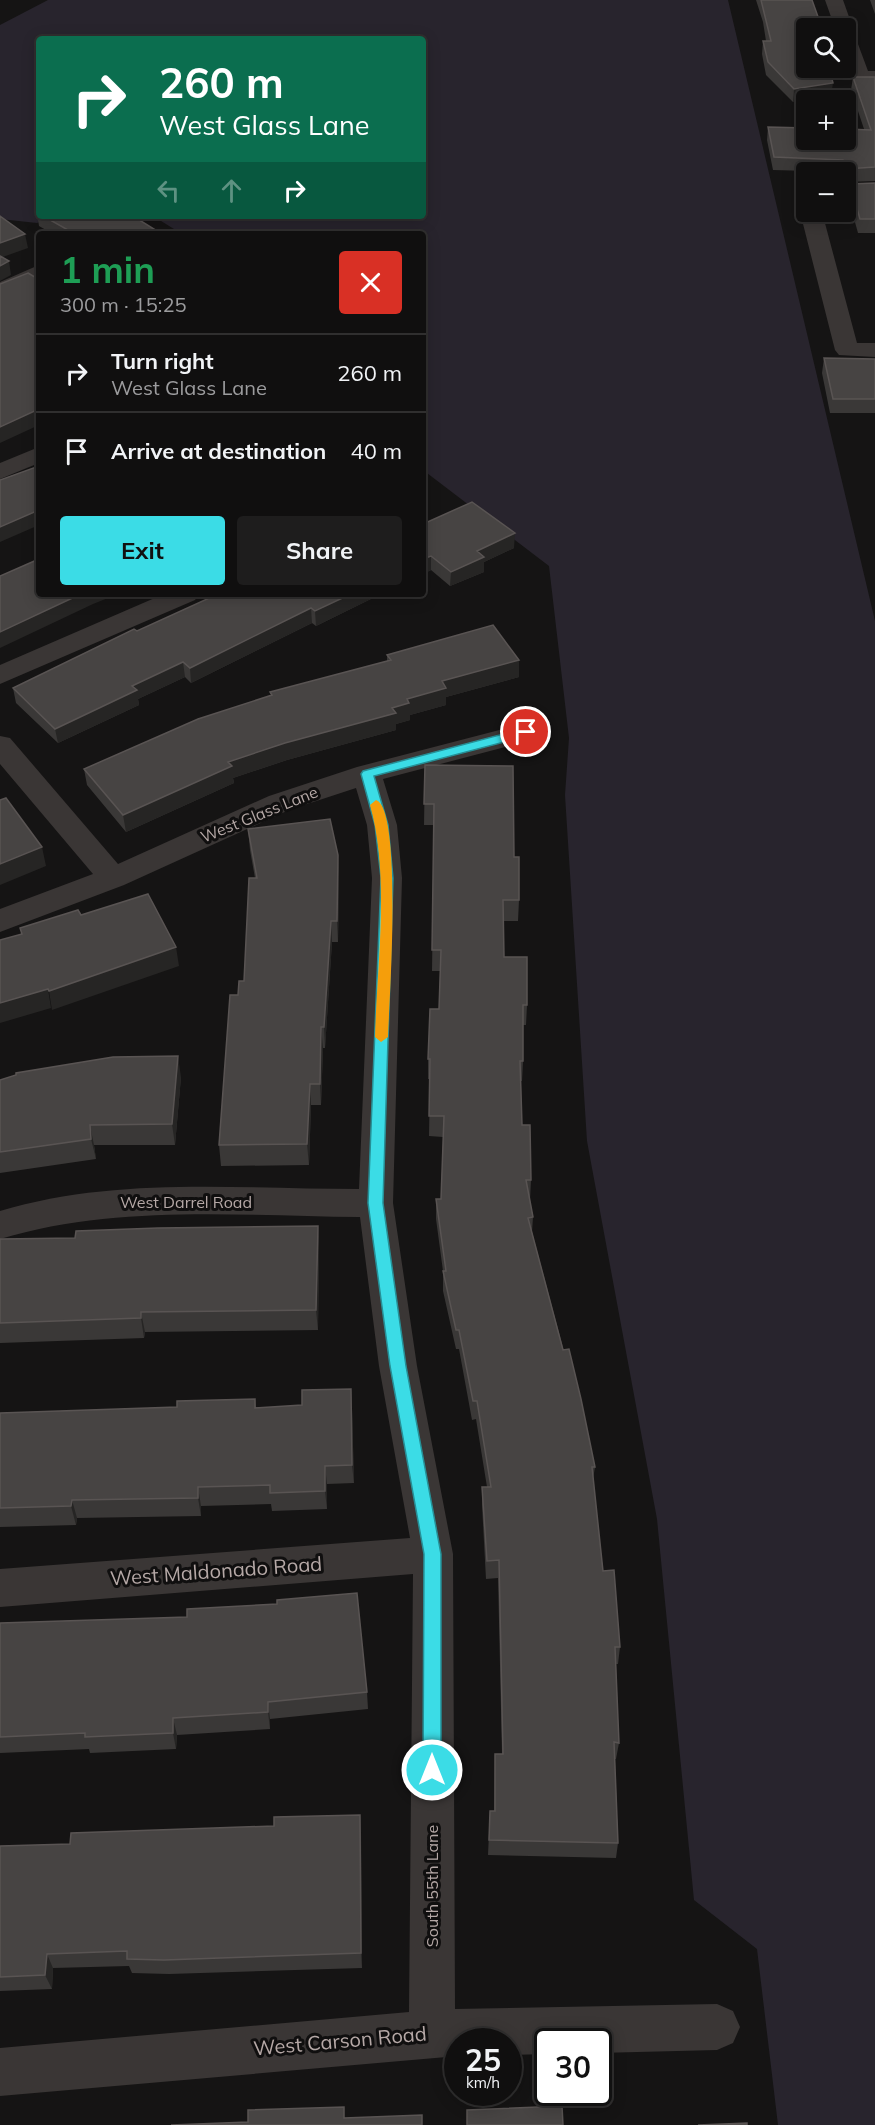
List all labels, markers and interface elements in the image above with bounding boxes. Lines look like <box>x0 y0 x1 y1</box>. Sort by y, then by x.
map controls <box>796 18 856 222</box>
button: search <box>796 18 856 78</box>
text: 260 m <box>159 56 284 109</box>
icon: right <box>60 60 138 138</box>
button: + <box>796 90 856 150</box>
text: West Glass Lane <box>159 108 370 142</box>
button: − <box>796 162 856 222</box>
icon: left <box>152 174 185 207</box>
icon: ahead <box>215 174 248 207</box>
icon: right <box>278 174 311 207</box>
text: 1 min <box>60 247 155 292</box>
button: close <box>339 251 402 314</box>
text: 300 m · 15:25 <box>60 292 186 317</box>
text: Turn right <box>111 347 214 375</box>
icon: right <box>60 357 93 390</box>
text: 260 m <box>337 359 402 387</box>
text: West Glass Lane <box>111 375 267 400</box>
icon: arrive <box>60 435 93 468</box>
text: Arrive at destination <box>111 437 326 465</box>
text: 40 m <box>351 437 402 465</box>
button: Exit <box>60 516 225 585</box>
button: Share <box>237 516 402 585</box>
pin <box>500 706 551 757</box>
icon: arrive <box>509 715 542 748</box>
street label: West Glass Lane <box>197 781 321 847</box>
street label: West Darrel Road <box>120 1192 252 1212</box>
street label: West Maldonado Road <box>109 1551 323 1590</box>
position arrow <box>400 1738 464 1802</box>
street label: South 55th Lane <box>422 1825 442 1947</box>
street label: West Carson Road <box>252 2020 428 2061</box>
speed limit sign: 30 <box>534 2028 612 2106</box>
text: 25 <box>465 2041 501 2079</box>
text: km/h <box>466 2073 500 2092</box>

